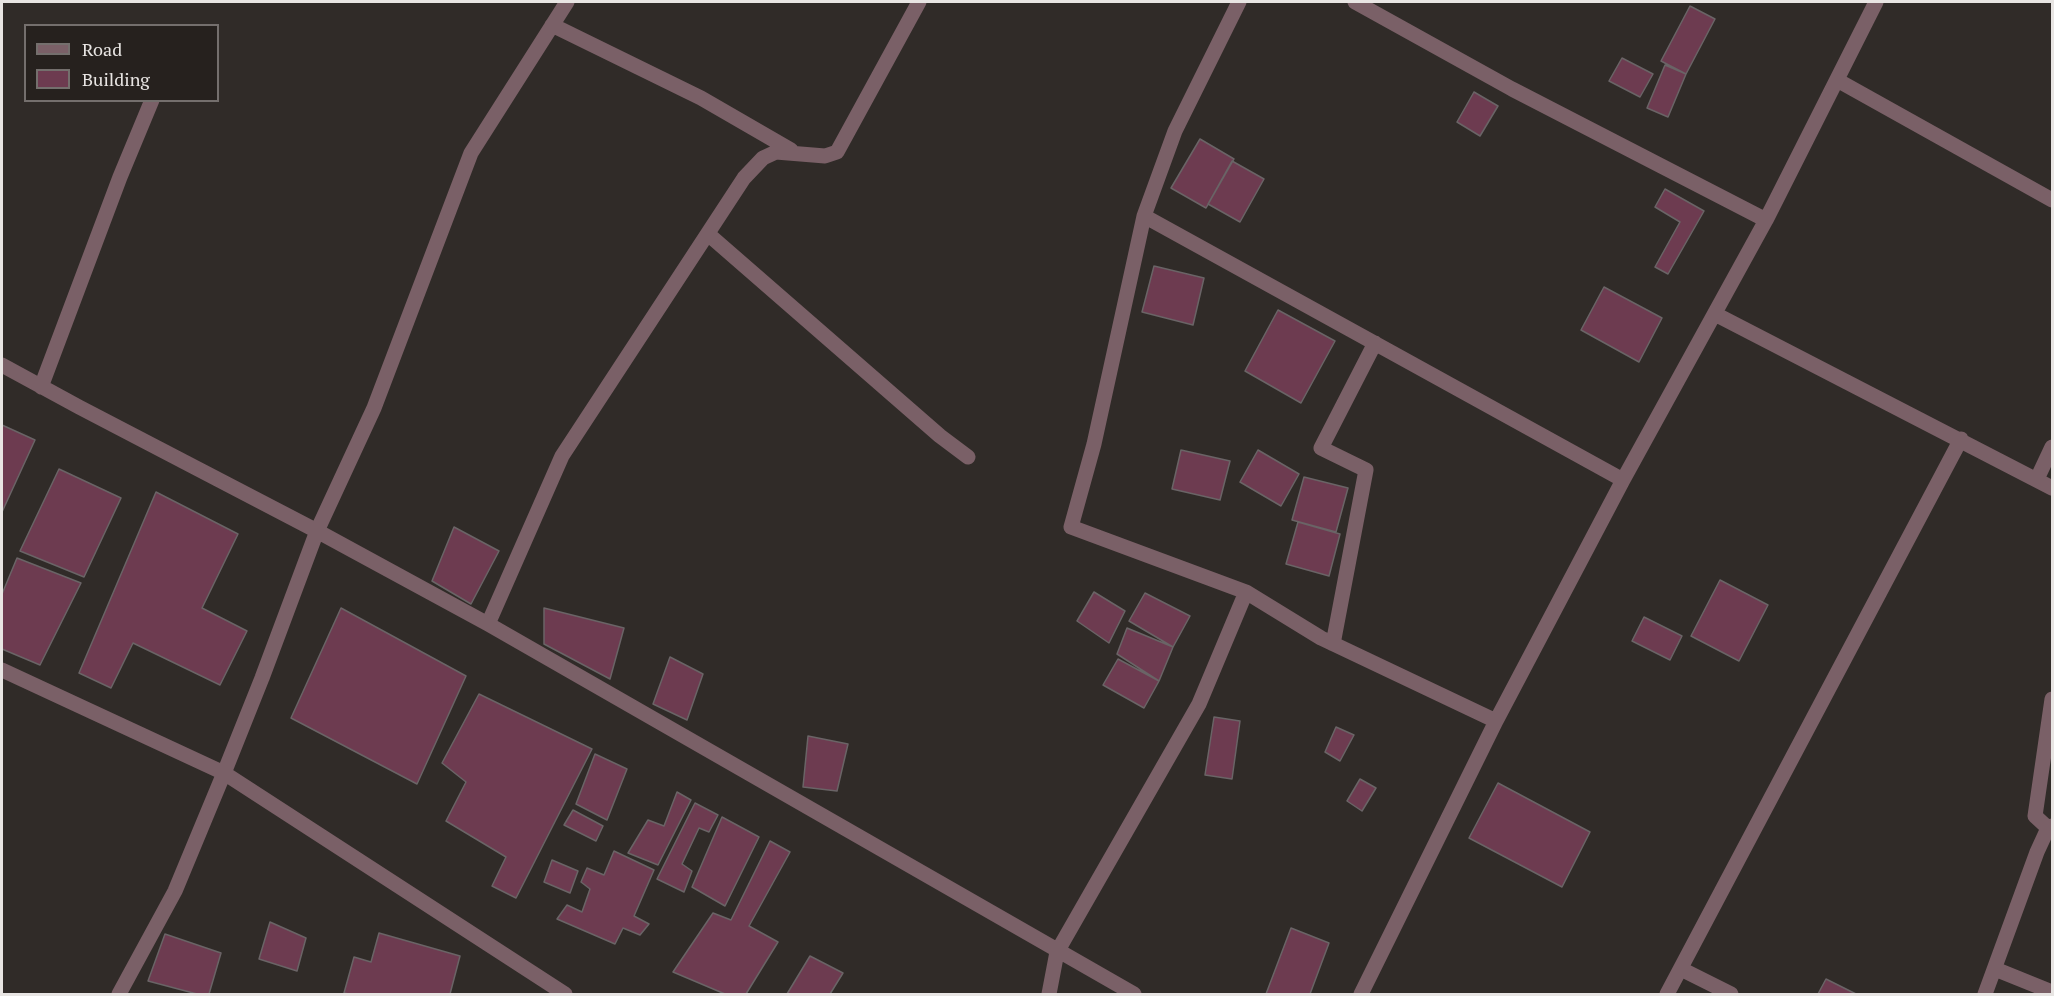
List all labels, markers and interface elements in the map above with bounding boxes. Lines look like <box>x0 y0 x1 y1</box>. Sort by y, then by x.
legend <box>24 24 219 102</box>
text: Road <box>82 37 122 61</box>
text: Building <box>82 67 150 91</box>

